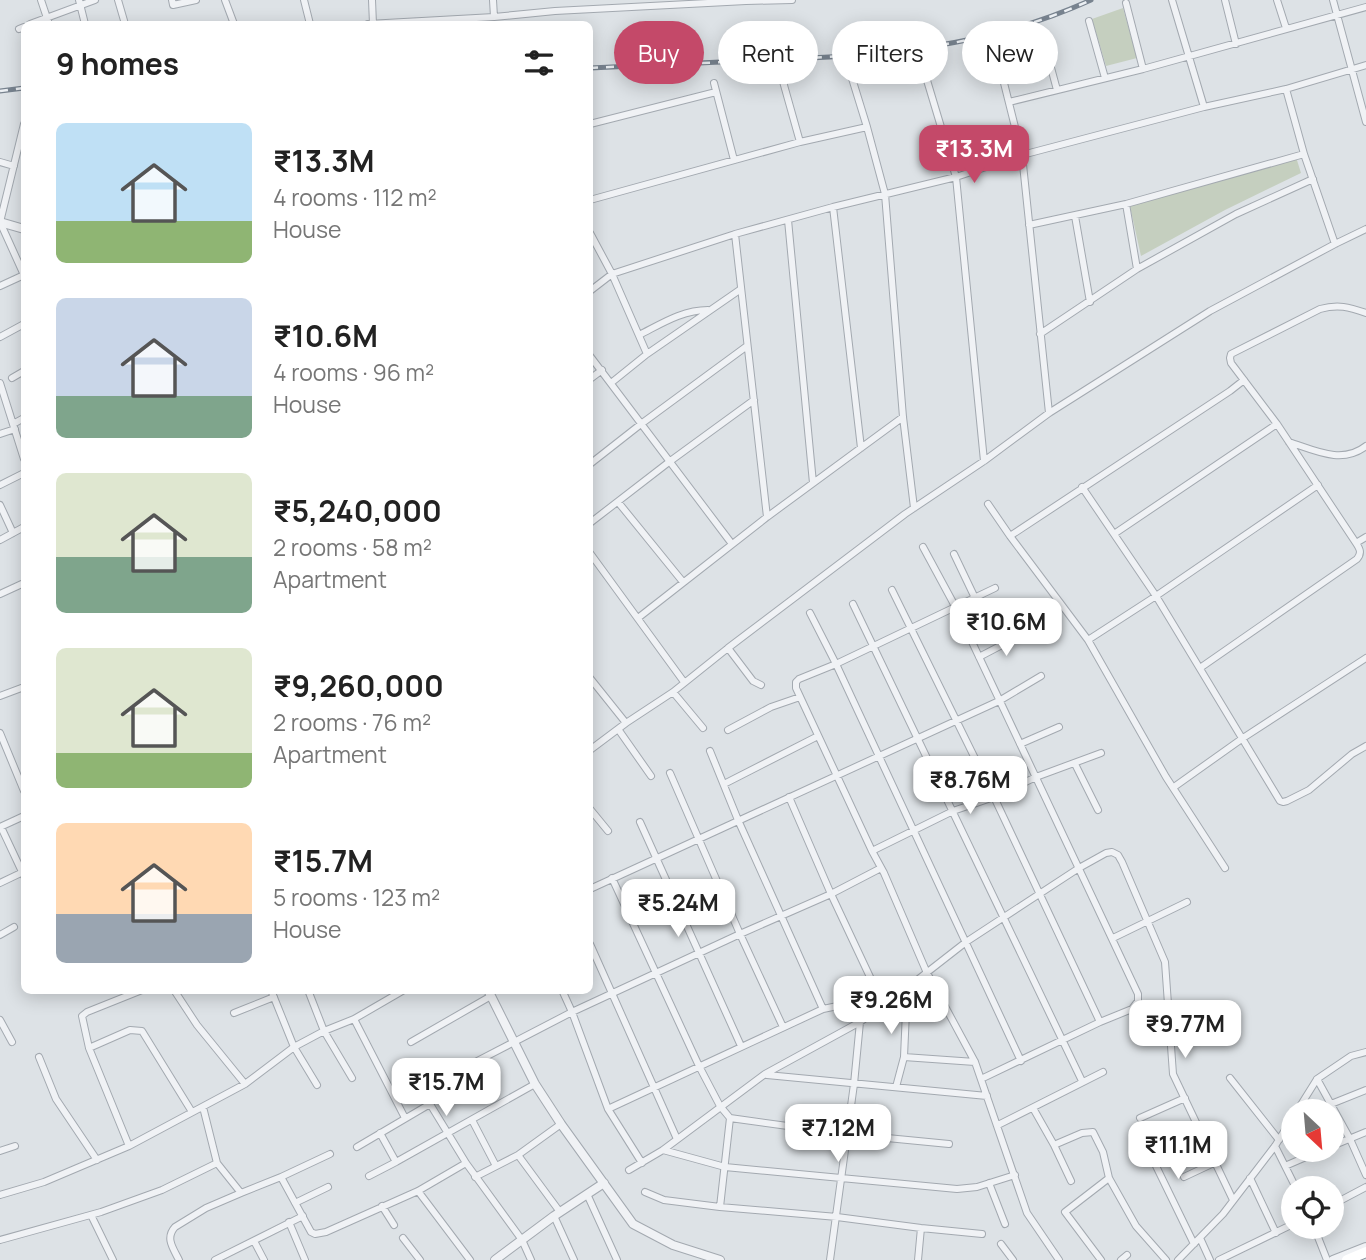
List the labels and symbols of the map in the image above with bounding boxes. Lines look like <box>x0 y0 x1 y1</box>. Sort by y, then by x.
pin: ₹13.3M <box>917 125 1031 185</box>
pin: ₹10.6M <box>949 598 1063 658</box>
pin: ₹8.76M <box>913 756 1027 816</box>
pin: ₹5.24M <box>621 880 735 939</box>
pin: ₹9.26M <box>834 976 948 1036</box>
pin: ₹9.77M <box>1128 1000 1242 1060</box>
pin: ₹15.7M <box>389 1058 503 1118</box>
north arrow <box>1281 1099 1344 1162</box>
pin: ₹7.12M <box>781 1104 895 1164</box>
pin: ₹11.1M <box>1121 1122 1235 1181</box>

